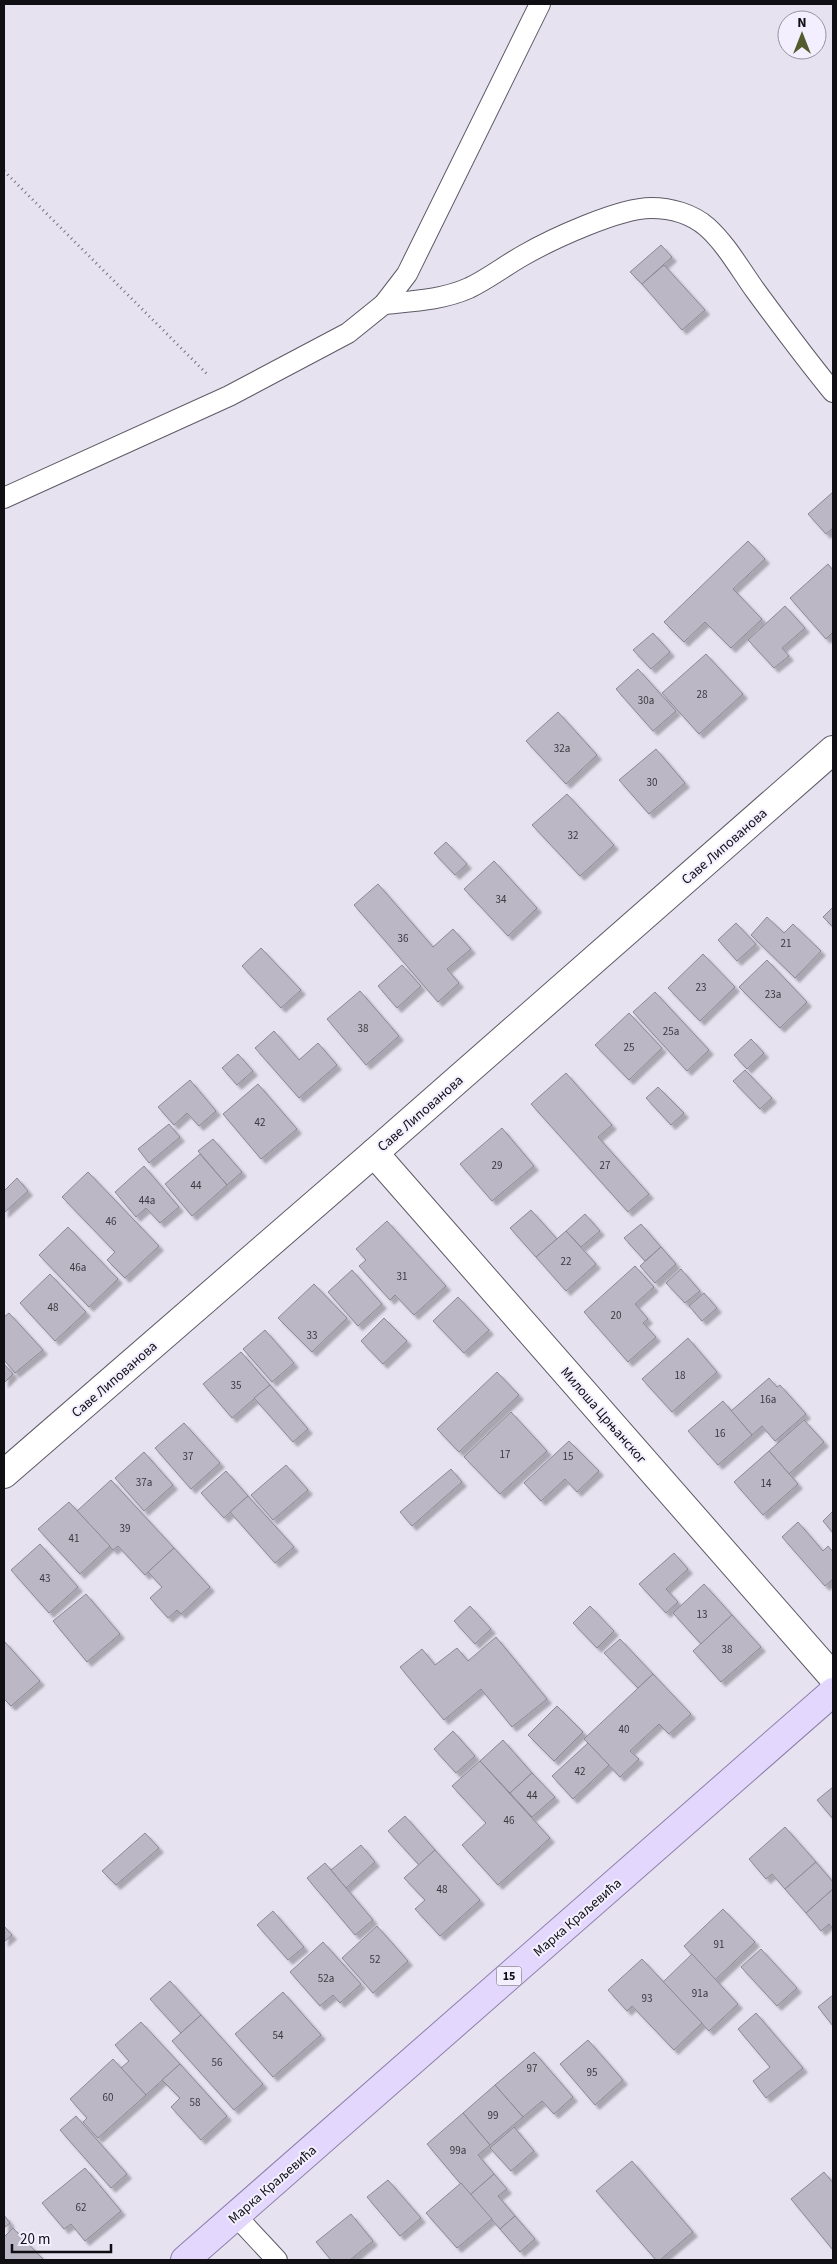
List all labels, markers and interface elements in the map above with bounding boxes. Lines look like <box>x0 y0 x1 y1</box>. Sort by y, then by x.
north arrow <box>777 10 827 60</box>
text: N <box>797 13 807 33</box>
house number: 28 <box>697 687 708 702</box>
house number: 30a <box>638 693 654 708</box>
house number: 32a <box>554 741 570 756</box>
house number: 30 <box>647 775 657 790</box>
street label: Саве Липованова <box>677 804 772 890</box>
house number: 32 <box>568 828 578 843</box>
house number: 34 <box>496 892 507 907</box>
house number: 36 <box>398 931 409 946</box>
house number: 21 <box>781 936 791 951</box>
house number: 23 <box>696 980 706 995</box>
house number: 23a <box>765 987 781 1002</box>
house number: 38 <box>358 1021 369 1036</box>
house number: 25a <box>663 1024 679 1039</box>
house number: 25 <box>624 1040 634 1055</box>
street label: Саве Липованова <box>373 1071 468 1157</box>
house number: 42 <box>255 1115 265 1130</box>
house number: 29 <box>492 1158 502 1173</box>
house number: 27 <box>600 1158 610 1173</box>
house number: 44 <box>191 1178 202 1193</box>
house number: 44a <box>139 1193 155 1208</box>
house number: 46 <box>106 1214 117 1229</box>
house number: 22 <box>561 1254 571 1269</box>
house number: 46a <box>70 1260 86 1275</box>
house number: 31 <box>397 1269 407 1284</box>
house number: 48 <box>48 1300 59 1315</box>
house number: 20 <box>611 1308 621 1323</box>
house number: 33 <box>307 1328 317 1343</box>
street label: Саве Липованова <box>67 1337 162 1423</box>
street label: Милоша Црњанског <box>556 1363 651 1469</box>
house number: 18 <box>675 1368 686 1383</box>
house number: 35 <box>231 1378 241 1393</box>
house number: 16a <box>760 1392 776 1407</box>
house number: 16 <box>715 1426 726 1441</box>
house number: 17 <box>500 1447 510 1462</box>
house number: 37 <box>183 1449 193 1464</box>
house number: 15 <box>563 1449 573 1464</box>
house number: 37a <box>136 1475 152 1490</box>
house number: 14 <box>761 1476 772 1491</box>
house number: 39 <box>120 1521 130 1536</box>
house number: 41 <box>69 1531 79 1546</box>
house number: 43 <box>40 1571 50 1586</box>
house number: 13 <box>697 1607 707 1622</box>
house number: 38 <box>722 1642 733 1657</box>
house number: 40 <box>619 1722 629 1737</box>
house number: 42 <box>575 1764 585 1779</box>
house number: 44 <box>527 1788 538 1803</box>
house number: 46 <box>504 1813 515 1828</box>
street label: Марка Краљевића <box>529 1874 626 1962</box>
house number: 48 <box>437 1882 448 1897</box>
house number: 91 <box>714 1937 724 1952</box>
house number: 52 <box>370 1952 380 1967</box>
road number: 15 <box>496 1966 522 1985</box>
house number: 52a <box>318 1971 334 1986</box>
house number: 91a <box>692 1986 708 2001</box>
house number: 93 <box>642 1991 652 2006</box>
house number: 54 <box>273 2028 284 2043</box>
house number: 56 <box>212 2055 223 2070</box>
house number: 97 <box>527 2061 537 2076</box>
house number: 95 <box>587 2065 597 2080</box>
house number: 60 <box>103 2090 113 2105</box>
house number: 58 <box>190 2095 201 2110</box>
house number: 99 <box>488 2108 498 2123</box>
street label: Марка Краљевића <box>224 2141 321 2229</box>
house number: 99a <box>450 2143 466 2158</box>
house number: 62 <box>76 2200 86 2215</box>
scale bar <box>12 2222 111 2254</box>
text: 20 m <box>20 2229 50 2250</box>

